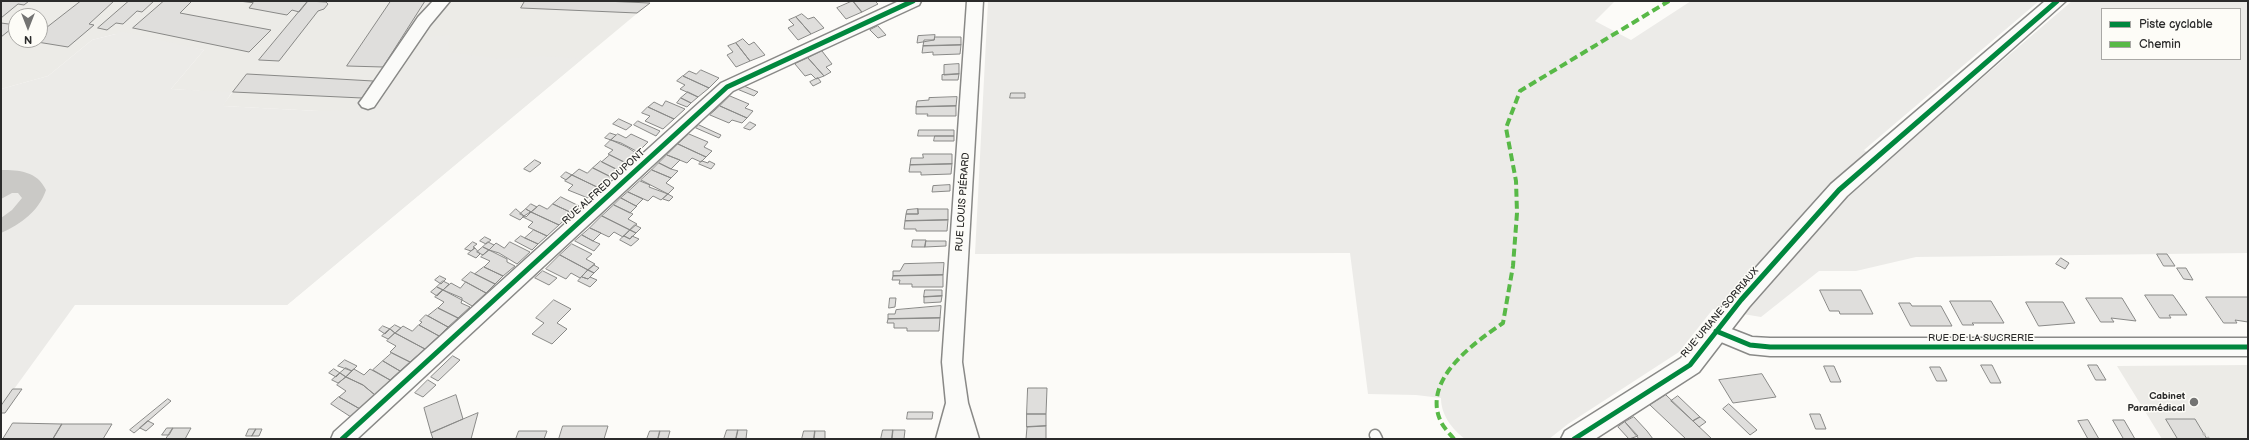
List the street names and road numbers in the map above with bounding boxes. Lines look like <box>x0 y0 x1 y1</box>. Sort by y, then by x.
street label: RUE ALFRED DUPONT <box>560 147 648 227</box>
street label: RUE LOUIS PIÉRARD <box>954 152 972 252</box>
street label: RUE URIANE SORRIAUX <box>1679 265 1761 361</box>
street label: RUE DE LA SUCRERIE <box>1928 332 2034 344</box>

